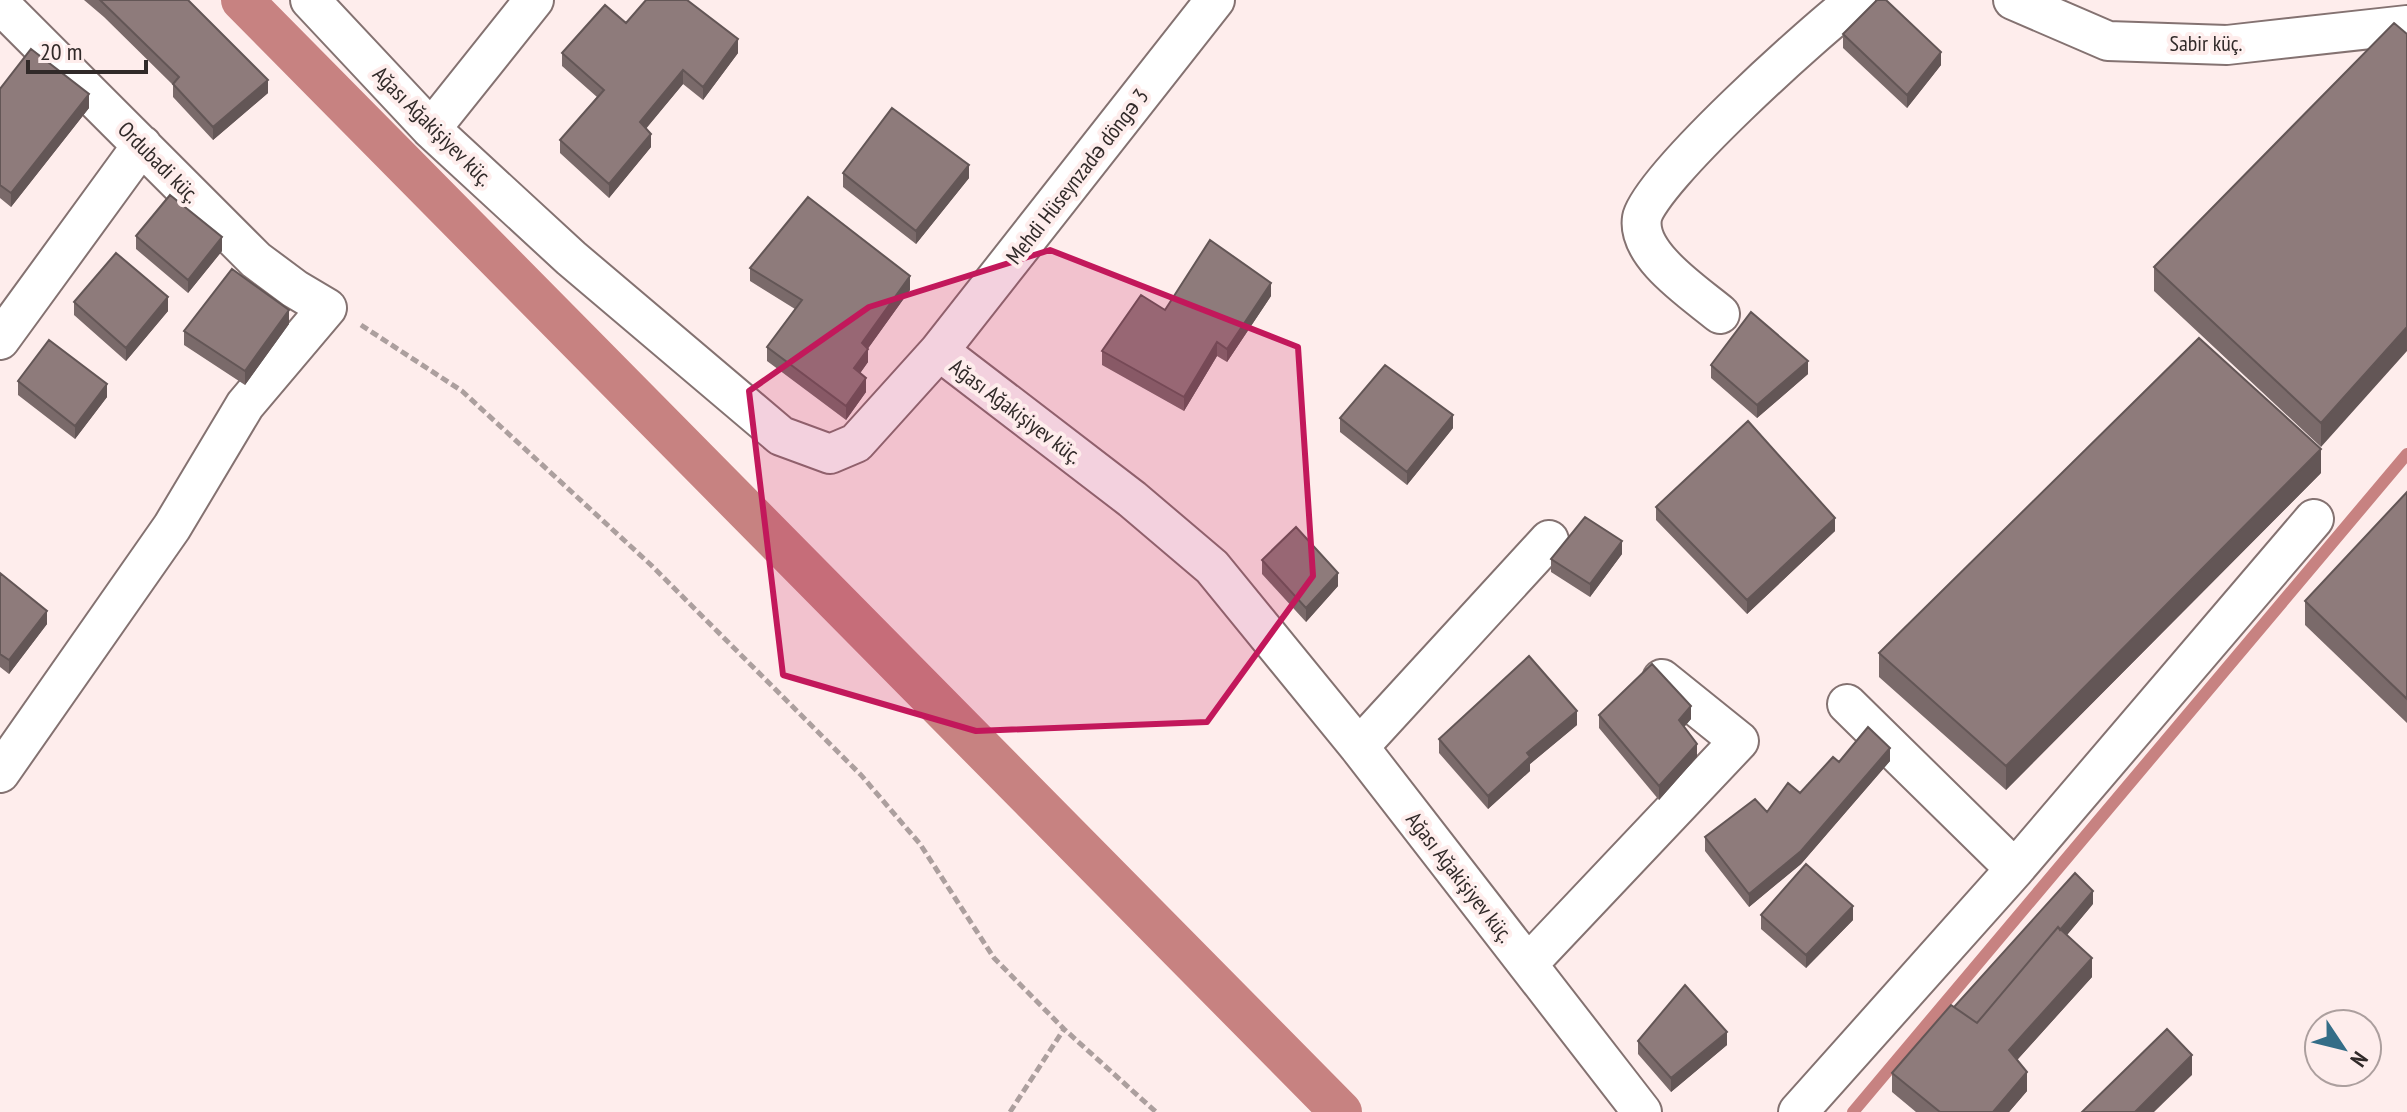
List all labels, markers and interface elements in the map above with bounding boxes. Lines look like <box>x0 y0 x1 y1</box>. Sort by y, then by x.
scale bar <box>28 24 146 74</box>
street label: Sabir küç. <box>2169 29 2243 57</box>
text: 20 m <box>40 36 82 67</box>
street label: Ağası Ağakişiyev küç. <box>367 60 499 192</box>
street label: Mehdi Hüseynzadə döngə 3 <box>1000 83 1154 269</box>
street label: Ordubadi küç. <box>112 115 206 209</box>
street label: Ağası Ağakişiyev küç. <box>944 352 1088 470</box>
street label: Ağası Ağakişiyev küç. <box>1400 806 1520 948</box>
north arrow <box>2303 1008 2383 1088</box>
text: N <box>2345 1047 2374 1072</box>

